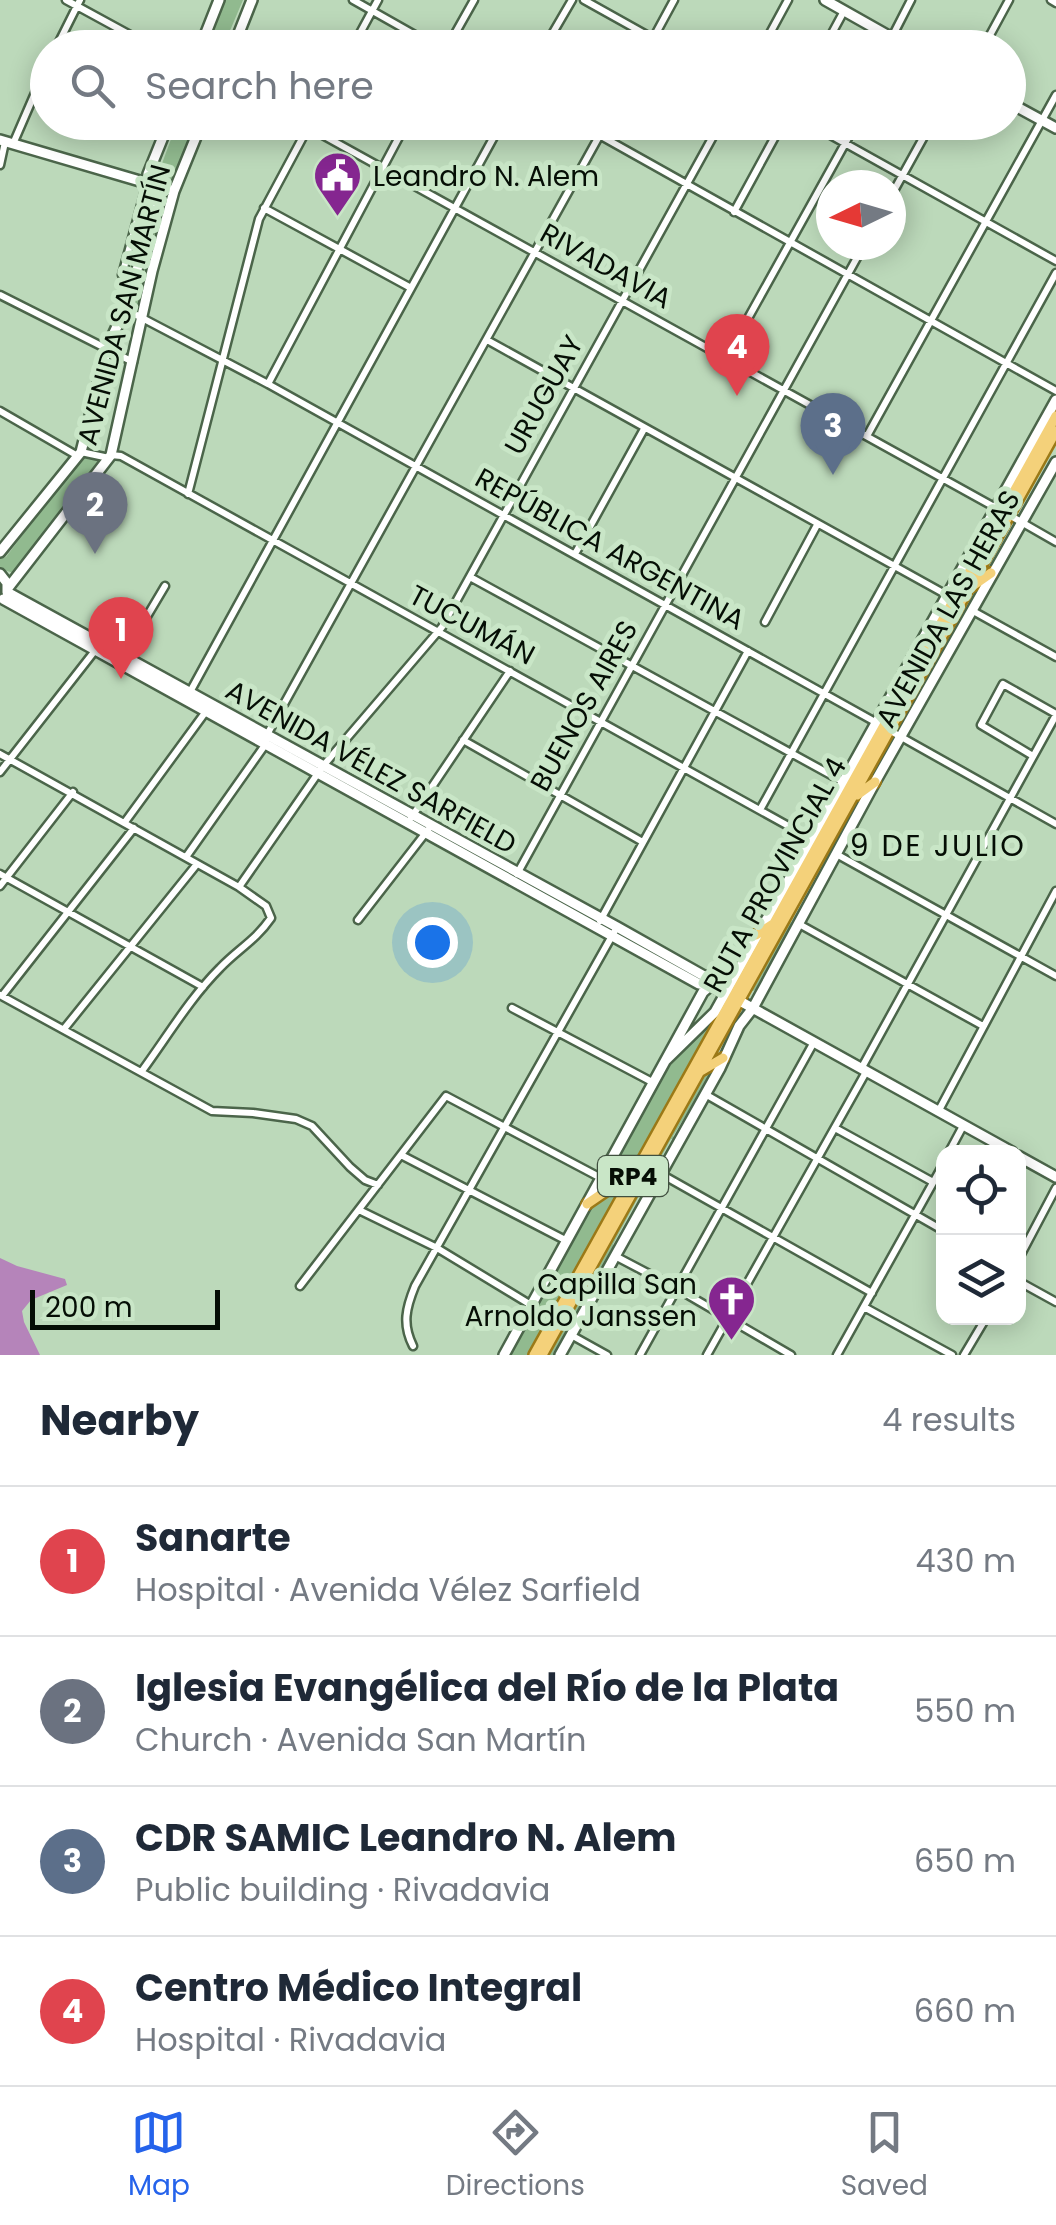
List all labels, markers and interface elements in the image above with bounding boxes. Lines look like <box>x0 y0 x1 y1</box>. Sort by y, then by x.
search box <box>30 30 1026 140</box>
icon: search <box>65 58 120 113</box>
text: Search here <box>145 59 374 112</box>
public building icon: Leandro N. Alem <box>312 150 364 218</box>
place label: Leandro N. Alem <box>373 157 599 196</box>
street label: AVENIDA SAN MARTÍN <box>68 160 180 450</box>
north arrow <box>816 170 906 260</box>
street label: RIVADAVIA <box>533 214 679 318</box>
pin: 4 <box>704 314 770 396</box>
street label: URUGUAY <box>495 328 593 462</box>
pin: 3 <box>800 392 866 475</box>
street label: REPÚBLICA ARGENTINA <box>468 459 752 639</box>
pin: 2 <box>62 472 128 554</box>
street label: AVENIDA LAS HERAS <box>867 483 1029 735</box>
street label: TUCUMÁN <box>402 576 542 674</box>
pin: 1 <box>88 596 154 679</box>
street label: BUENOS AIRES <box>521 614 647 798</box>
street label: AVENIDA VÉLEZ SARFIELD <box>219 671 523 863</box>
street label: RUTA PROVINCIAL 4 <box>694 751 856 999</box>
district label: 9 DE JULIO <box>850 824 1026 867</box>
your location <box>407 917 458 968</box>
map controls <box>936 1145 1026 1325</box>
button: locate <box>936 1145 1026 1235</box>
road number: RP4 <box>598 1156 668 1196</box>
button: layers <box>936 1235 1026 1325</box>
place label: Capilla San Arnoldo Janssen <box>464 1265 697 1336</box>
church icon: Capilla San Arnoldo Janssen <box>706 1274 758 1342</box>
scale bar <box>30 1285 220 1330</box>
text: 200 m <box>45 1288 133 1327</box>
text: Nearby <box>40 1391 199 1450</box>
text: 4 results <box>882 1397 1016 1442</box>
text: Sanarte <box>135 1511 291 1564</box>
text: 1 <box>66 1538 79 1583</box>
text: 430 m <box>915 1538 1016 1583</box>
text: Hospital · Avenida Vélez Sarfield <box>135 1567 641 1612</box>
text: Iglesia Evangélica del Río de la Plata <box>135 1661 839 1714</box>
text: 2 <box>63 1688 82 1733</box>
text: 550 m <box>914 1688 1016 1733</box>
text: Church · Avenida San Martín <box>135 1717 586 1762</box>
text: CDR SAMIC Leandro N. Alem <box>135 1811 676 1864</box>
text: 3 <box>63 1838 82 1883</box>
text: 650 m <box>914 1838 1016 1883</box>
text: Public building · Rivadavia <box>135 1867 550 1912</box>
text: Centro Médico Integral <box>135 1961 582 2014</box>
text: 4 <box>62 1988 83 2033</box>
text: 660 m <box>914 1988 1016 2033</box>
text: Hospital · Rivadavia <box>135 2017 447 2062</box>
tab: Map <box>128 2105 190 2207</box>
tab: Directions <box>446 2105 585 2207</box>
tab: Saved <box>841 2105 928 2207</box>

